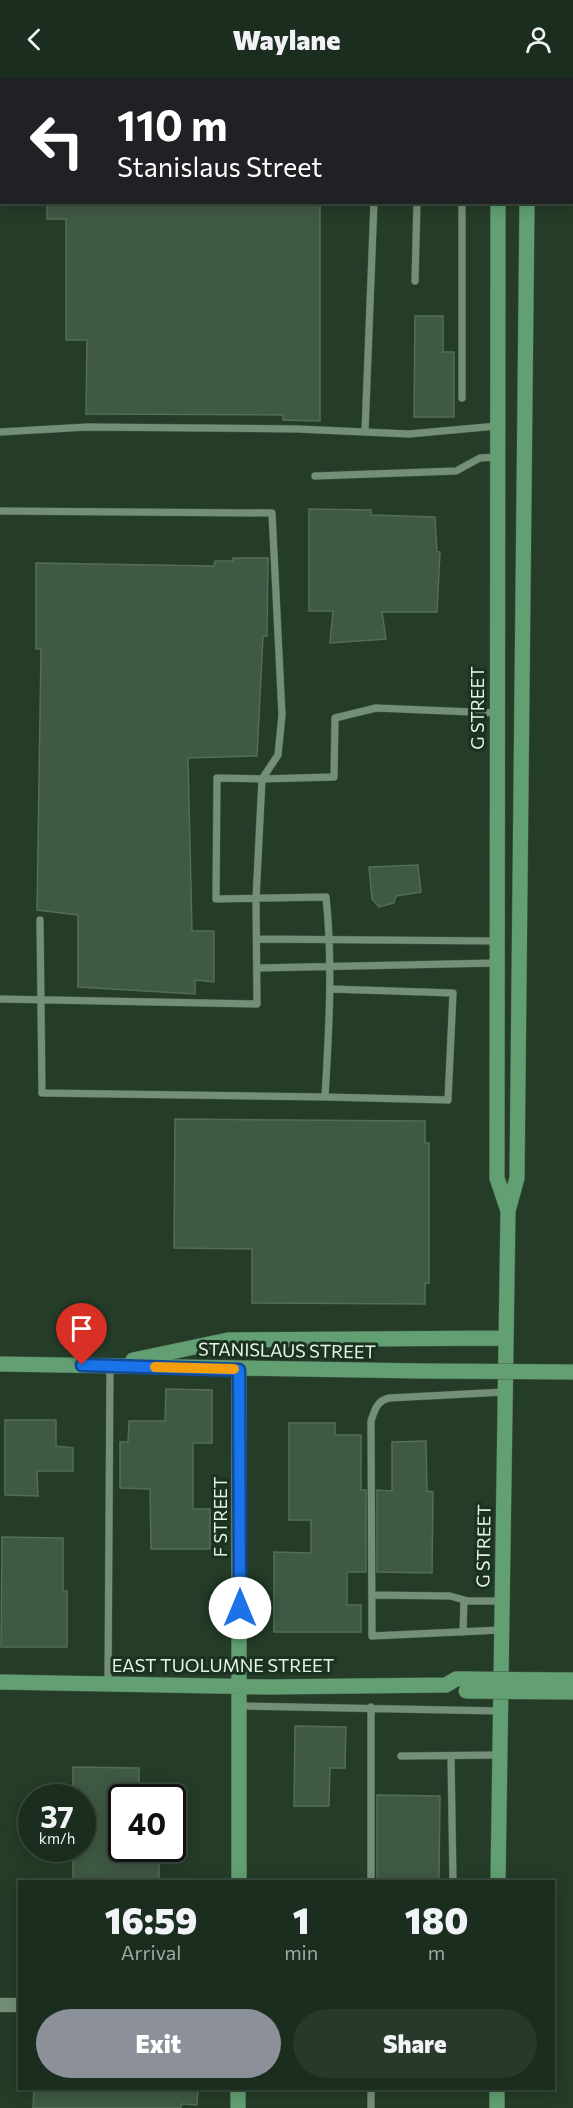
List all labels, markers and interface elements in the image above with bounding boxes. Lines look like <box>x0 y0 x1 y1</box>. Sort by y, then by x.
icon: back <box>18 23 51 56</box>
text: Waylane <box>233 23 340 56</box>
icon: person <box>522 23 555 56</box>
text: 110 m <box>117 98 228 150</box>
icon: left <box>18 102 96 180</box>
text: Stanislaus Street <box>117 150 322 183</box>
street label: G STREET <box>466 666 488 750</box>
pin <box>56 1303 107 1365</box>
icon: arrive <box>65 1312 98 1345</box>
street label: STANISLAUS STREET <box>198 1337 376 1363</box>
street label: F STREET <box>209 1477 231 1557</box>
street label: G STREET <box>471 1504 495 1588</box>
position arrow <box>208 1576 272 1640</box>
street label: EAST TUOLUMNE STREET <box>112 1654 334 1676</box>
speed limit sign: 40 <box>108 1784 186 1862</box>
text: 37 <box>40 1797 74 1834</box>
text: km/h <box>39 1829 75 1847</box>
text: 16:59 <box>105 1897 198 1941</box>
text: 1 <box>293 1897 310 1941</box>
text: 180 <box>405 1897 468 1941</box>
text: Arrival <box>121 1940 181 1964</box>
text: min <box>284 1940 318 1964</box>
text: m <box>428 1940 445 1964</box>
button: Exit <box>36 2009 281 2078</box>
button: Share <box>293 2009 537 2078</box>

